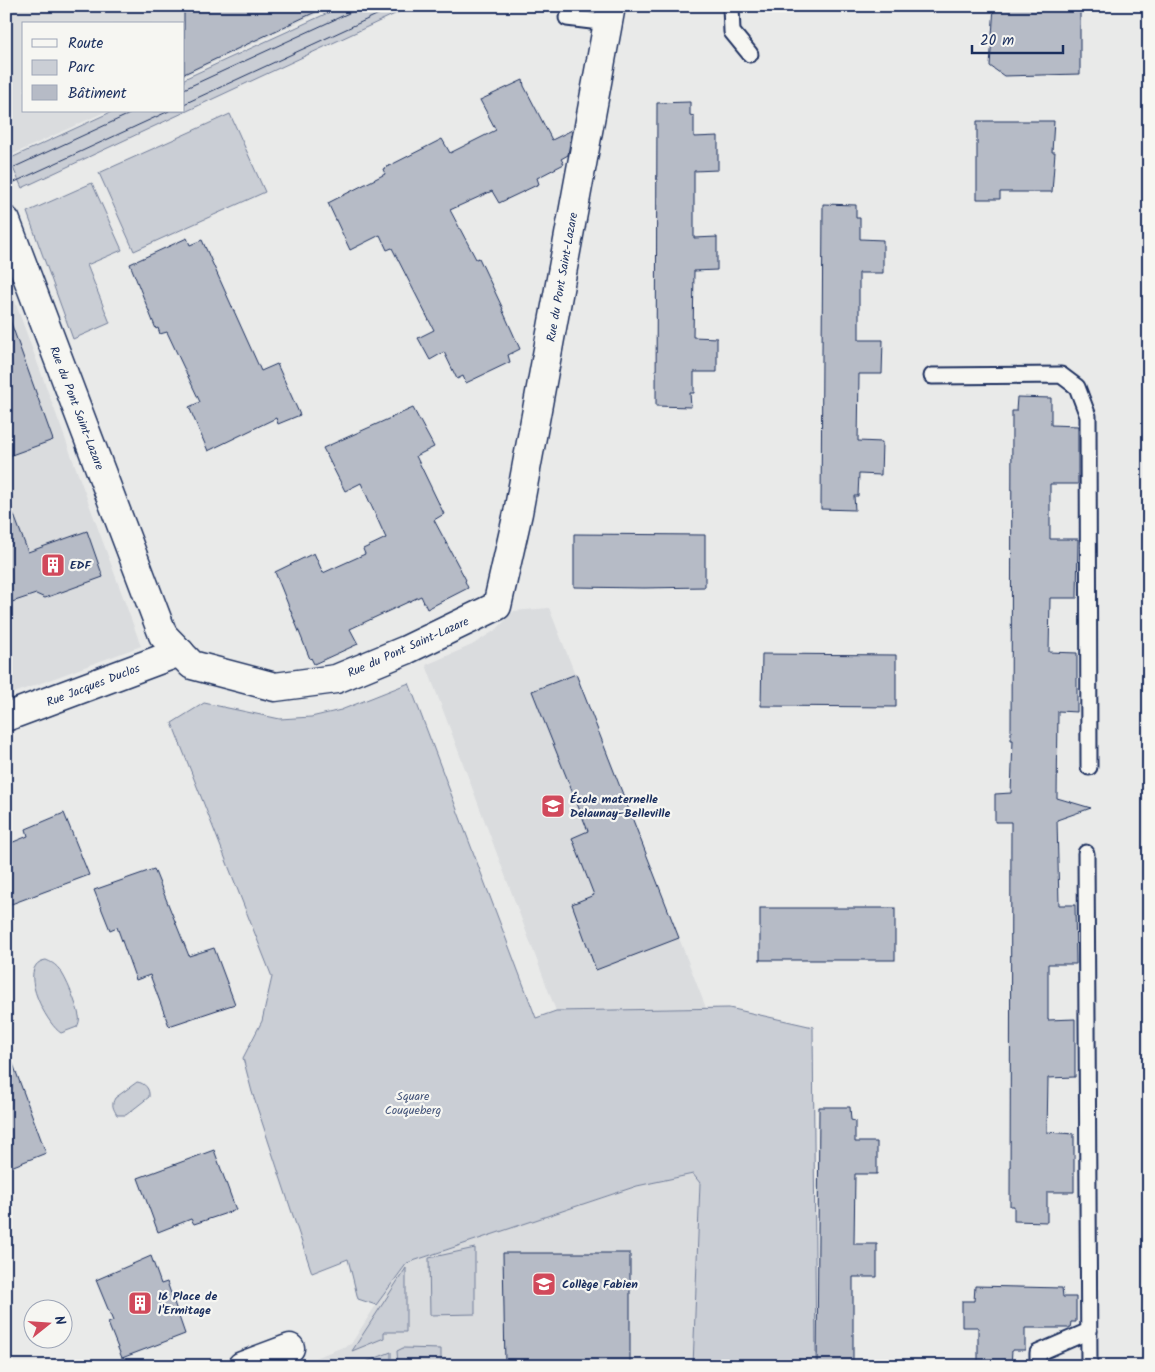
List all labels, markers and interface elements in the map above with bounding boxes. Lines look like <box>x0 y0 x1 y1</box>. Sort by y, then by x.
legend <box>22 22 185 112</box>
scale bar <box>972 22 1064 54</box>
text: 20 m <box>980 29 1014 53</box>
text: Route <box>68 32 104 56</box>
text: Parc <box>68 56 95 80</box>
text: Bâtiment <box>68 82 127 106</box>
street label: Rue du Pont Saint-Lazare <box>542 210 583 343</box>
street label: Rue du Pont Saint-Lazare <box>44 344 109 473</box>
building icon: EDF <box>40 552 66 578</box>
place label: EDF <box>70 556 93 575</box>
street label: Rue du Pont Saint-Lazare <box>344 612 473 683</box>
street label: Rue Jacques Duclos <box>44 659 143 712</box>
place label: École maternelle Delaunay-Belleville <box>570 790 671 823</box>
school or university icon: École maternelle Delaunay-Belleville <box>540 793 566 819</box>
park label: Square Couqueberg <box>385 1087 442 1120</box>
school or university icon: Collège Fabien <box>531 1271 557 1297</box>
place label: Collège Fabien <box>562 1275 638 1294</box>
place label: 16 Place de l'Ermitage <box>158 1287 217 1320</box>
building icon: 16 Place de l'Ermitage <box>127 1290 153 1316</box>
north arrow <box>22 1300 72 1350</box>
text: N <box>48 1313 71 1328</box>

